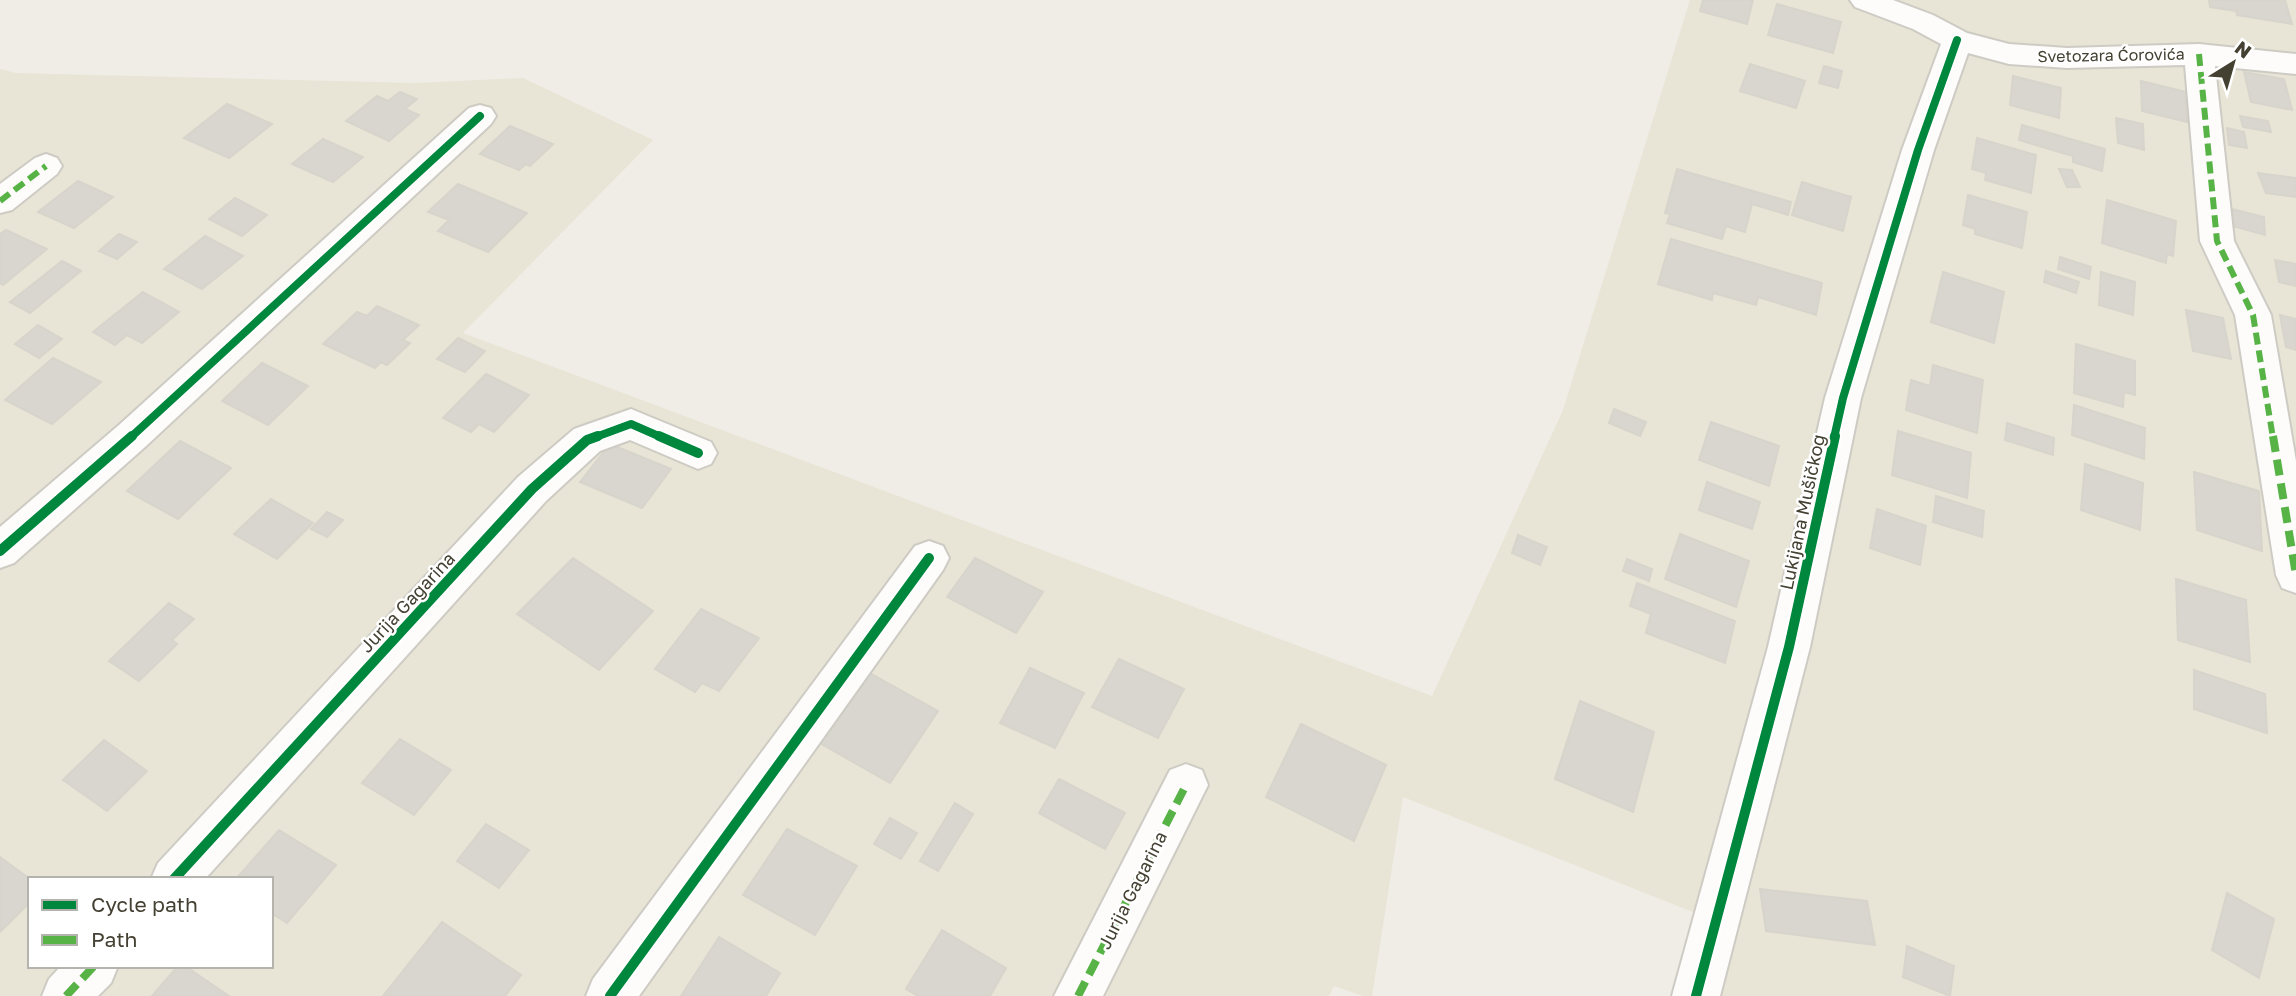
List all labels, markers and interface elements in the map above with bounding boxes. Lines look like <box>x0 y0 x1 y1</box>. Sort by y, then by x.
north arrow <box>2198 28 2268 98</box>
text: N <box>2231 35 2256 63</box>
street label: Svetozara Ćorovića <box>2037 44 2185 66</box>
street label: Lukijana Mušičkog <box>1775 432 1829 592</box>
street label: Jurija Gagarina <box>355 547 459 657</box>
street label: Jurija Gagarina <box>1093 827 1171 953</box>
legend <box>28 877 273 968</box>
text: Cycle path <box>91 891 198 917</box>
text: Path <box>91 926 138 952</box>

